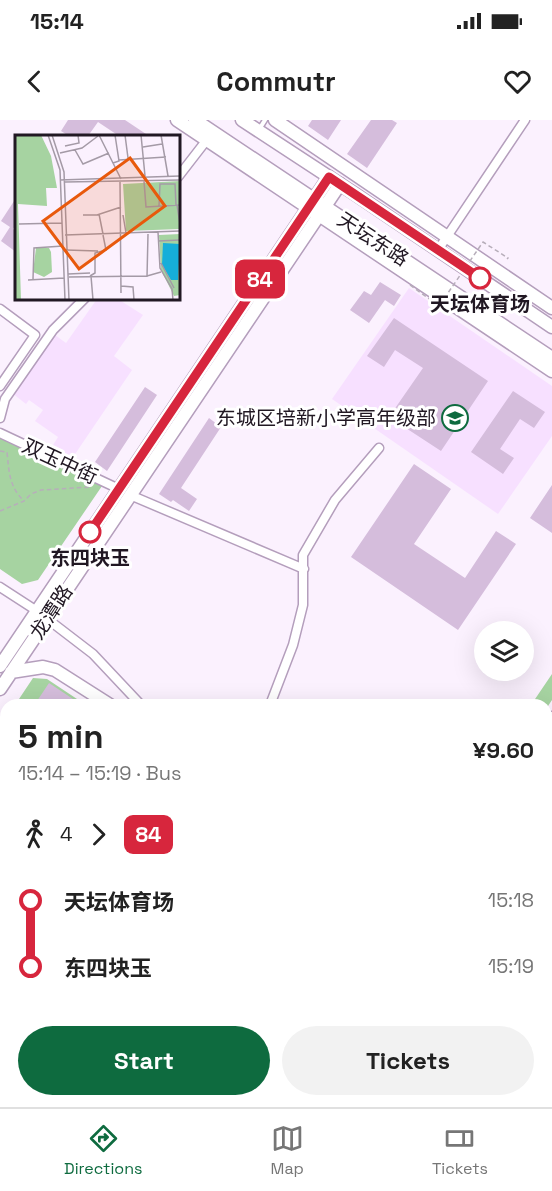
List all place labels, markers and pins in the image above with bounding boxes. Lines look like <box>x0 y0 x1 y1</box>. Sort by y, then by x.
marker: 天坛体育场 <box>469 267 491 289</box>
place label: 天坛体育场 <box>430 291 530 317</box>
school or university icon: 东城区培新小学高年级部 <box>440 403 470 433</box>
place label: 东城区培新小学高年级部 <box>216 405 436 431</box>
marker: 东四块玉 <box>79 521 101 543</box>
place label: 东四块玉 <box>50 545 130 571</box>

